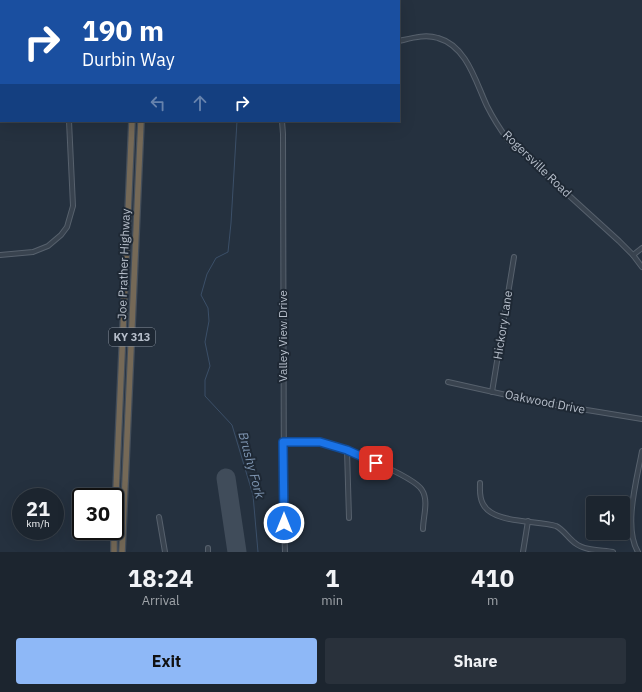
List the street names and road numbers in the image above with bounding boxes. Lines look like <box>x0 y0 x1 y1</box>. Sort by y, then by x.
street label: Rogersville Road <box>500 127 575 200</box>
street label: Joe Prather Highway <box>114 208 133 320</box>
street label: Hickory Lane <box>490 289 515 360</box>
street label: Valley View Drive <box>275 290 290 382</box>
road number: KY 313 <box>109 328 155 346</box>
street label: Oakwood Drive <box>504 386 587 417</box>

